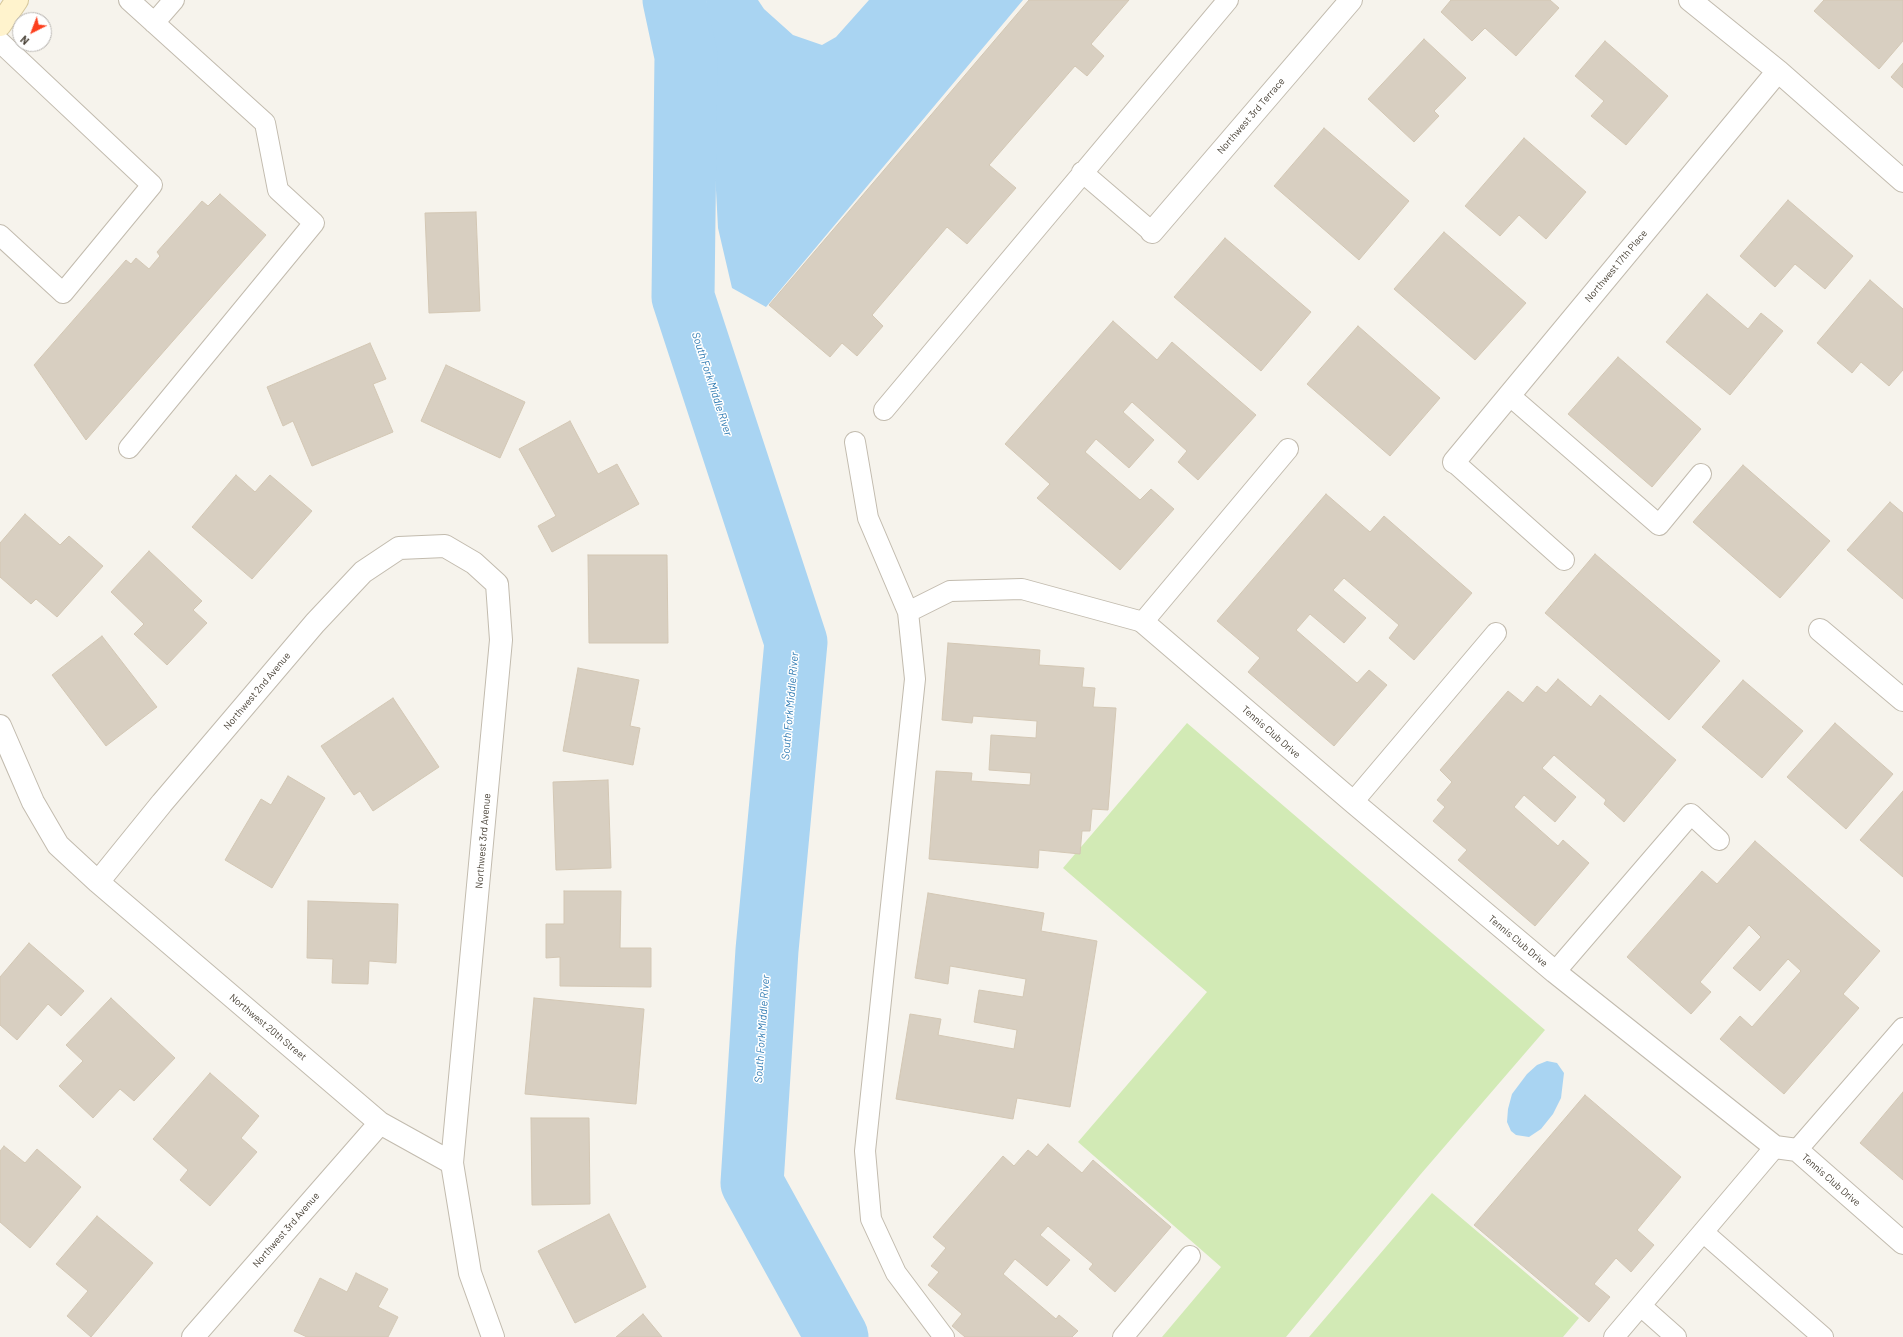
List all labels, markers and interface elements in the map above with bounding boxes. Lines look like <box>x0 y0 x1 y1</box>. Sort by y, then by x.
north arrow <box>12 12 52 52</box>
text: N <box>17 33 31 48</box>
street label: Northwest 3rd Terrace <box>1215 75 1287 157</box>
street label: Northwest 17th Place <box>1582 227 1650 305</box>
water label: South Fork Middle River <box>689 330 735 438</box>
street label: Northwest 2nd Avenue <box>221 650 293 732</box>
water label: South Fork Middle River <box>779 651 801 761</box>
street label: Tennis Club Drive <box>1239 703 1303 761</box>
street label: Northwest 3rd Avenue <box>473 793 493 889</box>
street label: Tennis Club Drive <box>1486 913 1550 969</box>
water label: South Fork Middle River <box>752 975 772 1083</box>
street label: Northwest 20th Street <box>227 991 309 1063</box>
street label: Tennis Club Drive <box>1799 1151 1863 1209</box>
street label: Northwest 3rd Avenue <box>250 1190 322 1270</box>

